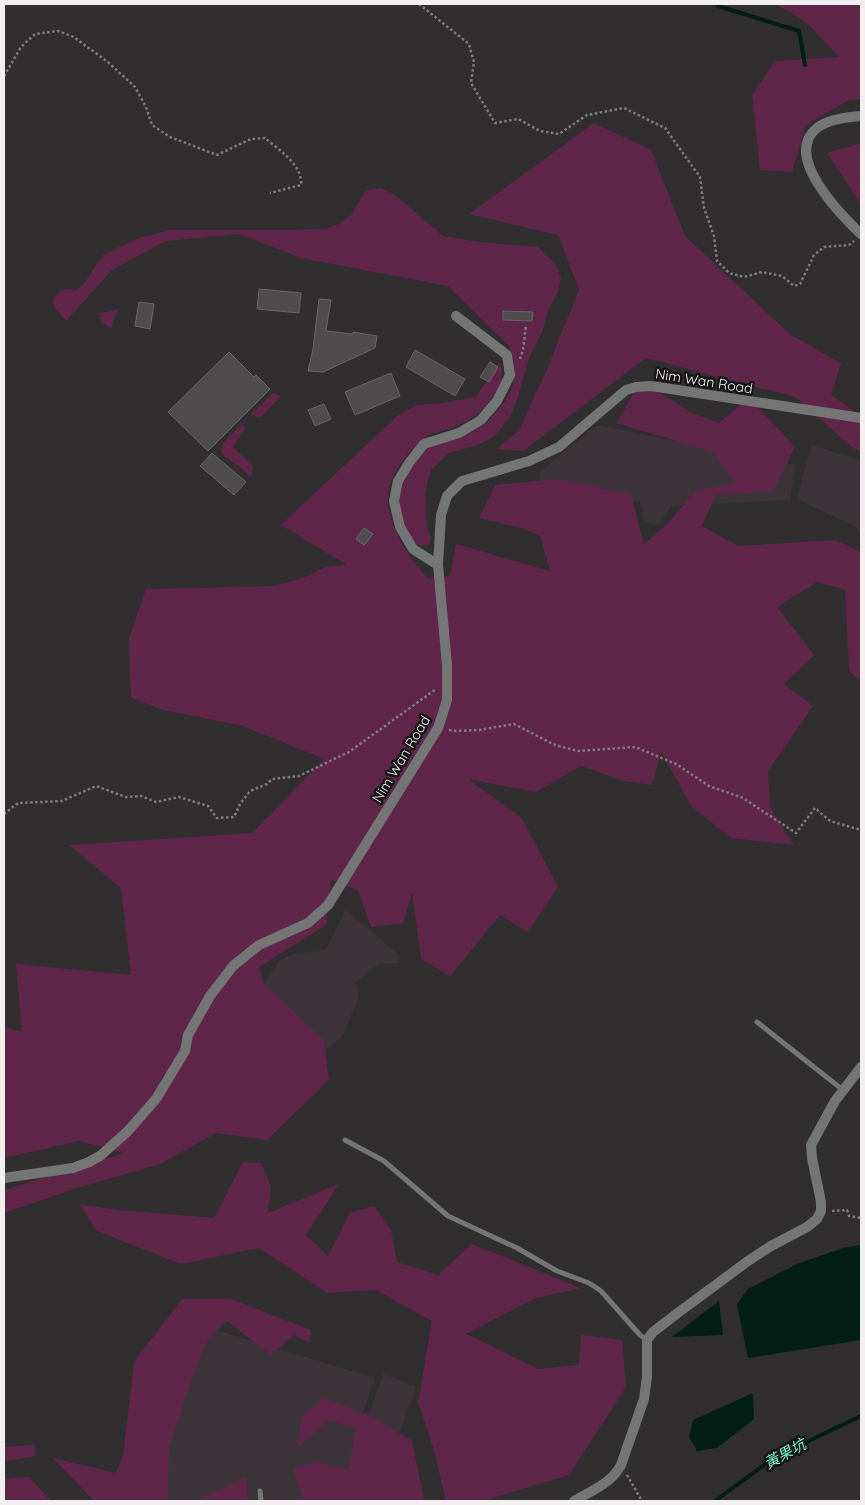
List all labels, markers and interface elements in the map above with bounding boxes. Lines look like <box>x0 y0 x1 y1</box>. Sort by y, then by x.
street label: Nim Wan Road <box>654 364 754 398</box>
street label: Nim Wan Road <box>368 712 434 806</box>
water label: 黃果坑 <box>760 1433 811 1473</box>

